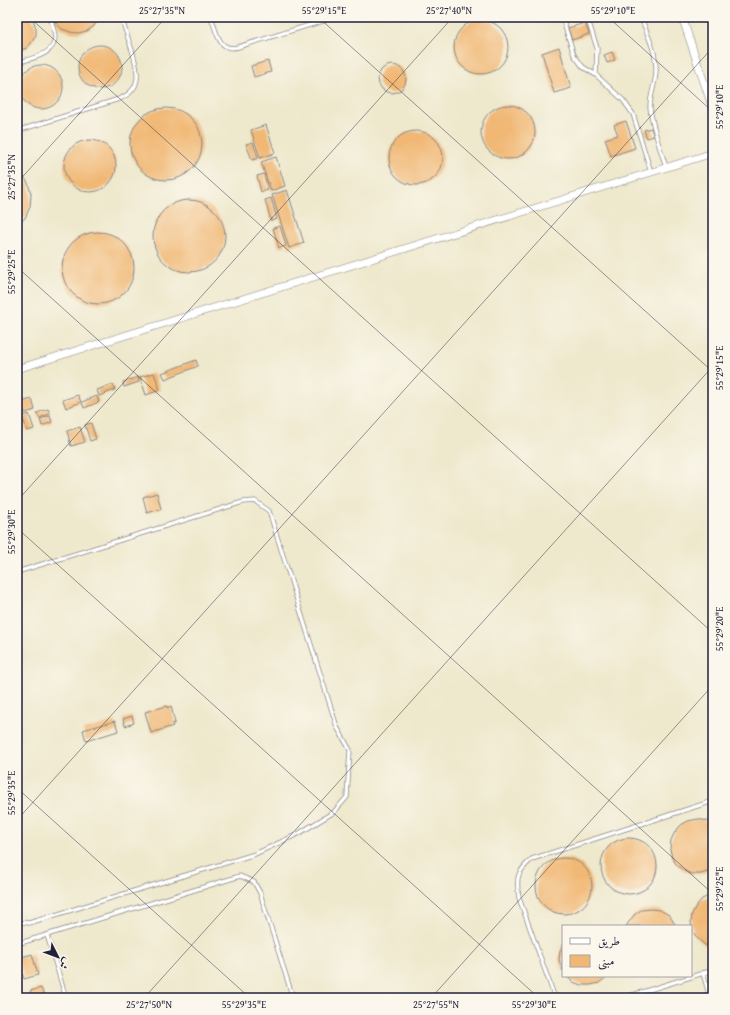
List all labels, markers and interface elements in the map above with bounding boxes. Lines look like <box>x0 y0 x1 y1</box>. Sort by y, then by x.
text: 25°27'35"N <box>139 3 185 18</box>
text: 55°29'15"E <box>302 3 346 18</box>
text: 25°27'40"N <box>426 3 472 18</box>
text: 55°29'10"E <box>591 3 635 18</box>
text: 55°29'10"E <box>712 85 727 129</box>
text: 25°27'35"N <box>4 154 19 200</box>
text: 55°29'25"E <box>4 250 19 294</box>
text: 55°29'15"E <box>712 346 727 390</box>
text: 55°29'30"E <box>4 510 19 554</box>
text: 55°29'20"E <box>712 607 727 651</box>
text: 55°29'35"E <box>4 771 19 815</box>
text: 55°29'25"E <box>712 867 727 911</box>
legend <box>562 925 692 977</box>
text: طريق <box>598 932 620 949</box>
north arrow <box>38 937 78 977</box>
text: مبنى <box>598 952 614 970</box>
text: ش <box>56 954 75 973</box>
text: 25°27'50"N <box>126 997 172 1012</box>
text: 55°29'35"E <box>222 997 266 1012</box>
text: 25°27'55"N <box>413 997 459 1012</box>
text: 55°29'30"E <box>512 997 556 1012</box>

